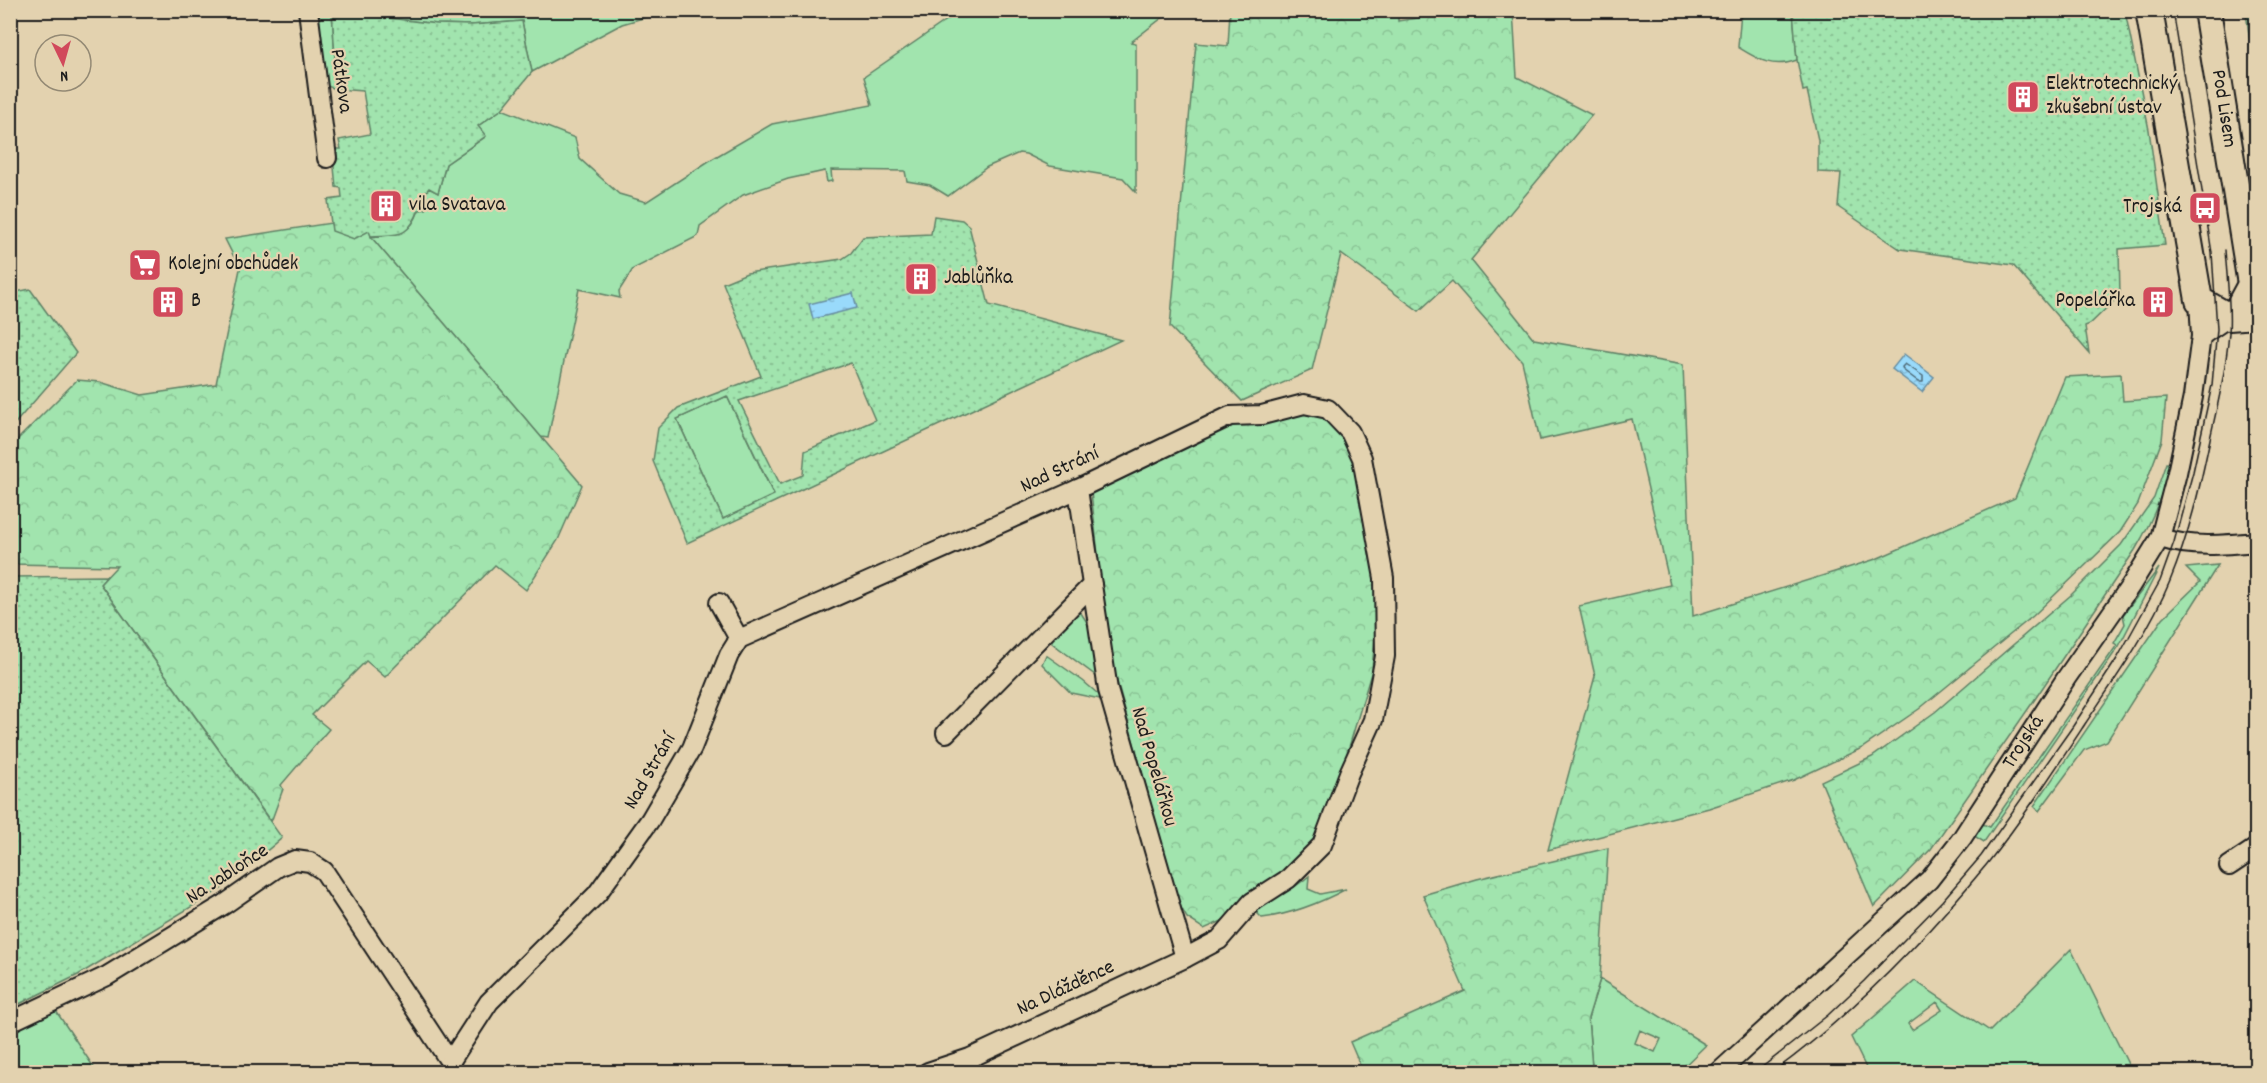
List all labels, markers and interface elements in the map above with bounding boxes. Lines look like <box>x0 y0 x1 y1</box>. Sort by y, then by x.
north arrow <box>33 33 93 93</box>
street label: Pátkova <box>321 47 359 116</box>
text: N <box>59 64 69 87</box>
street label: Pod Lisem <box>2202 68 2244 150</box>
place label: Elektrotechnický zkušební ústav <box>2046 70 2178 124</box>
building icon: Elektrotechnický zkušební ústav <box>2005 79 2041 115</box>
building icon: vila Svatava <box>368 188 404 224</box>
bus stop icon: Trojská <box>2187 190 2223 226</box>
place label: vila Svatava <box>409 191 506 221</box>
place label: Trojská <box>2123 193 2183 223</box>
supermarket icon: Kolejní obchůdek <box>127 247 163 283</box>
place label: Kolejní obchůdek <box>168 250 298 280</box>
building icon: Jablůňka <box>903 261 939 297</box>
place label: Jablůňka <box>944 264 1014 294</box>
building icon: B <box>150 284 186 320</box>
building icon: Popelářka <box>2140 284 2176 320</box>
place label: B <box>191 287 201 317</box>
place label: Popelářka <box>2056 287 2136 317</box>
street label: Nad Strání <box>1016 439 1106 502</box>
street label: Nad Popelářkou <box>1122 704 1184 830</box>
street label: Trojská <box>1996 709 2053 775</box>
street label: Nad Strání <box>617 726 686 816</box>
street label: Na Jabloňce <box>181 837 275 913</box>
street label: Na Dlážděnce <box>1012 953 1120 1025</box>

